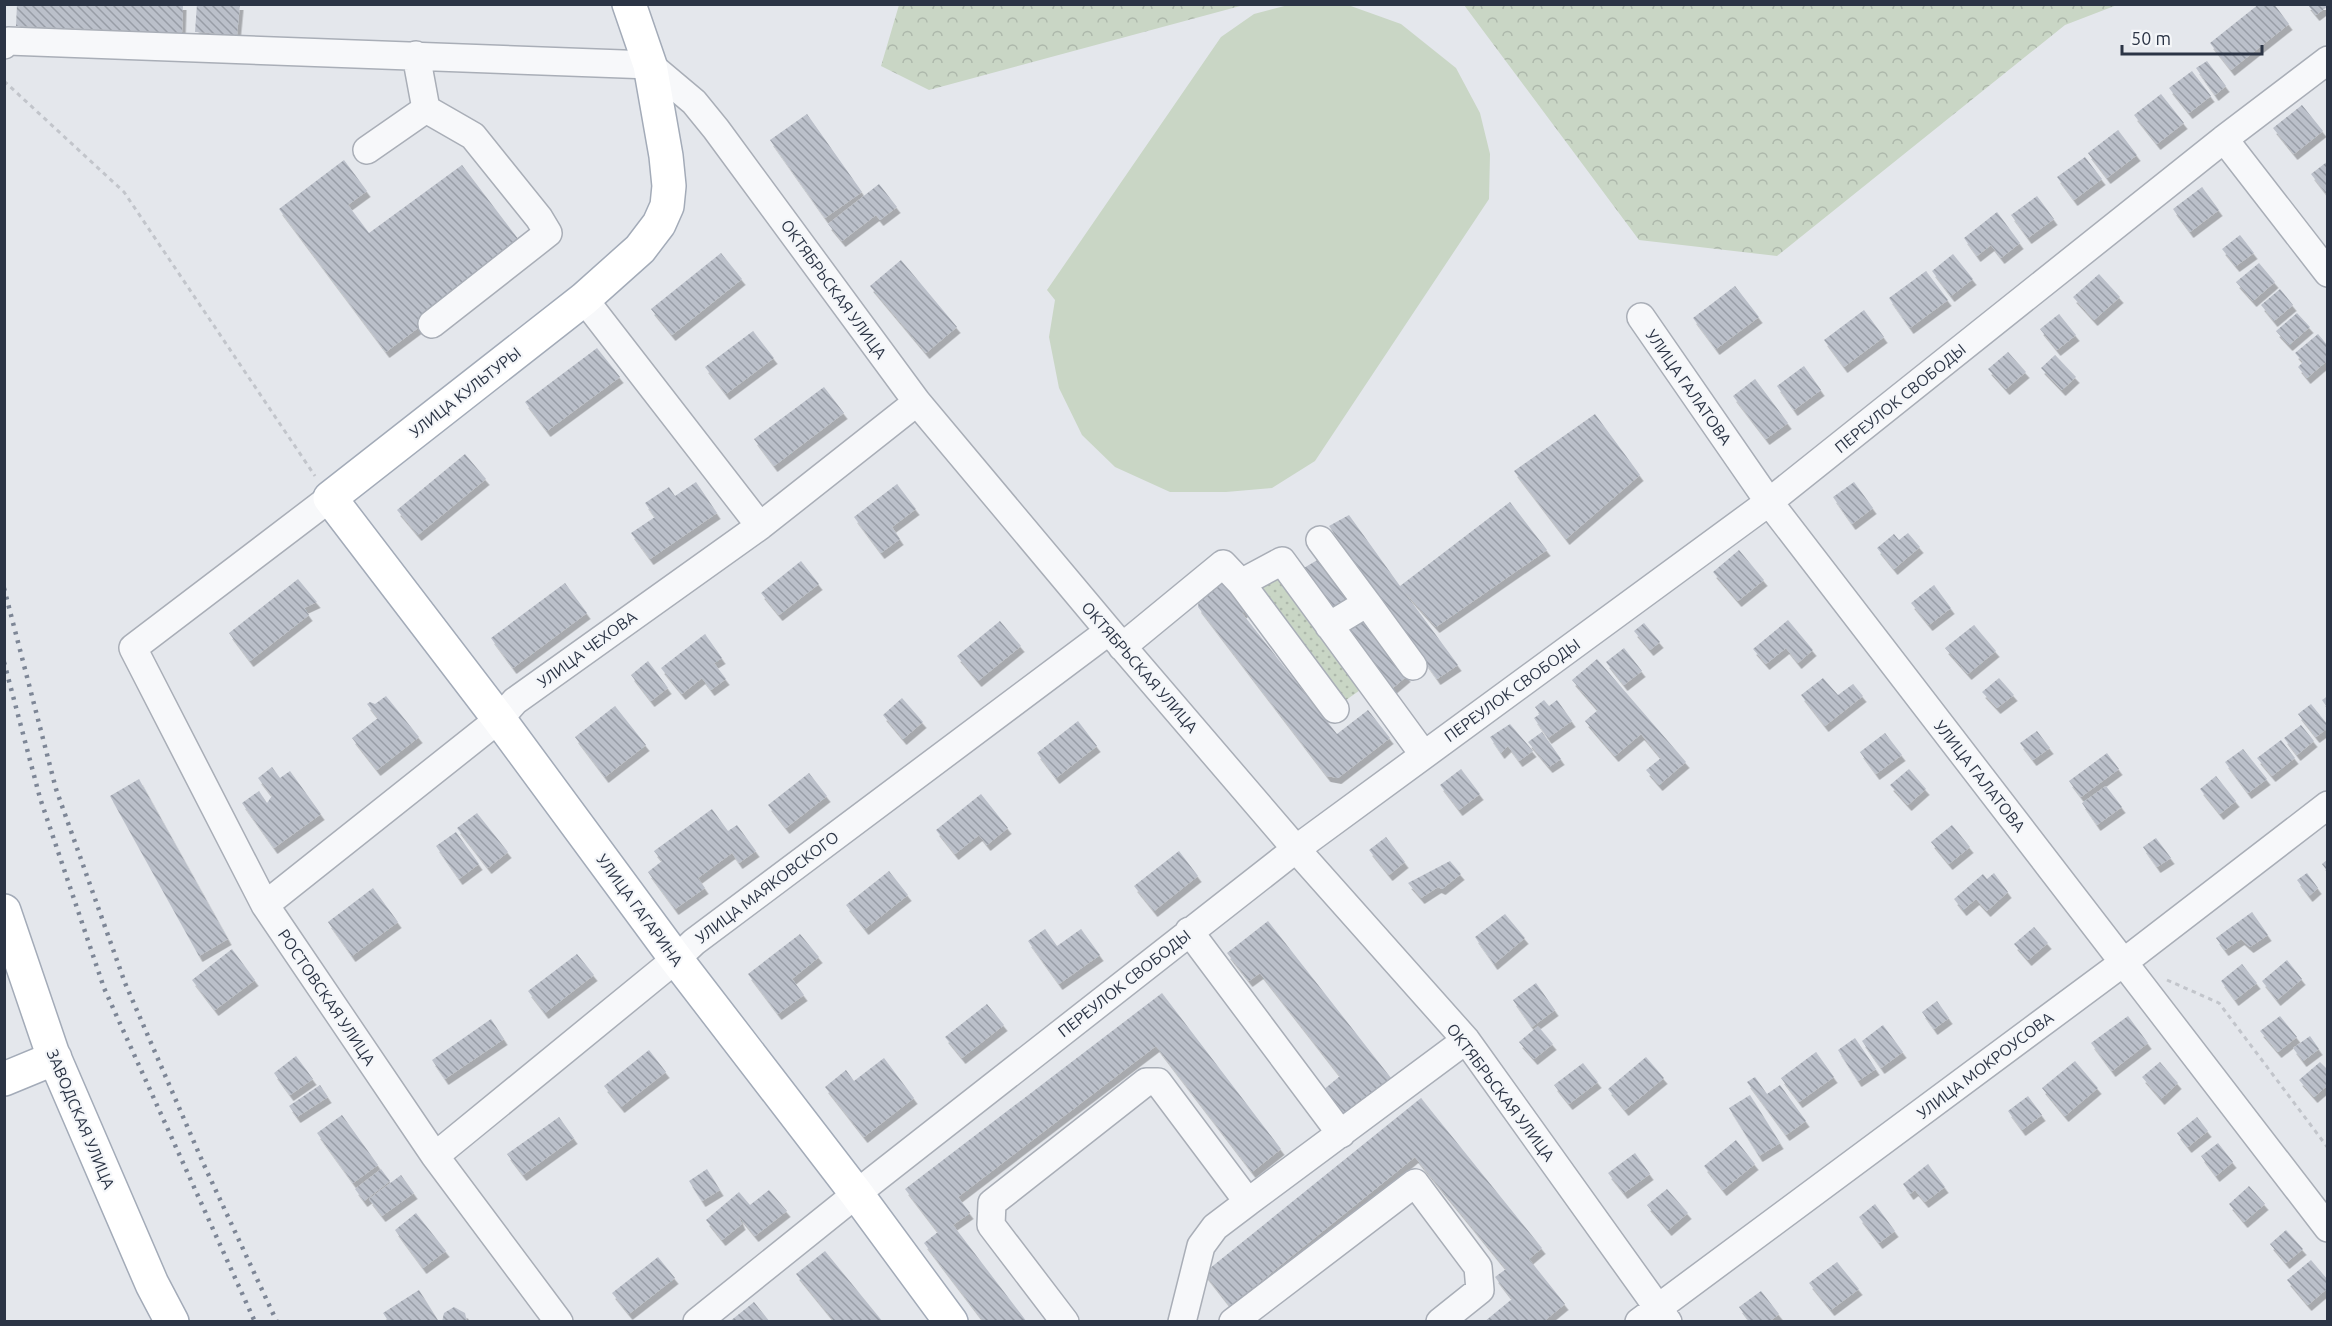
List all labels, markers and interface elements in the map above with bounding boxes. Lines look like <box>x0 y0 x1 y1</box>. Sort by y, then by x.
scale bar <box>2122 18 2262 56</box>
text: 50 m <box>2131 28 2171 48</box>
street label: ОКТЯБРЬСКАЯ УЛИЦА <box>778 216 891 362</box>
street label: УЛИЦА ГАЛАТОВА <box>1642 326 1736 449</box>
street label: ПЕРЕУЛОК СВОБОДЫ <box>1831 340 1969 456</box>
street label: УЛИЦА КУЛЬТУРЫ <box>406 343 524 441</box>
street label: ОКТЯБРЬСКАЯ УЛИЦА <box>1078 598 1202 737</box>
street label: УЛИЦА ЧЕХОВА <box>534 607 640 691</box>
street label: ПЕРЕУЛОК СВОБОДЫ <box>1441 635 1583 745</box>
street label: УЛИЦА ГАЛАТОВА <box>1931 717 2030 836</box>
street label: УЛИЦА МАЯКОВСКОГО <box>692 827 842 947</box>
street label: УЛИЦА ГАГАРИНА <box>593 850 687 970</box>
street label: РОСТОВСКАЯ УЛИЦА <box>275 926 380 1069</box>
street label: ПЕРЕУЛОК СВОБОДЫ <box>1054 926 1194 1040</box>
street label: УЛИЦА МОКРОУСОВА <box>1913 1008 2057 1122</box>
street label: ОКТЯБРЬСКАЯ УЛИЦА <box>1443 1020 1559 1165</box>
street label: ЗАВОДСКАЯ УЛИЦА <box>43 1046 119 1192</box>

